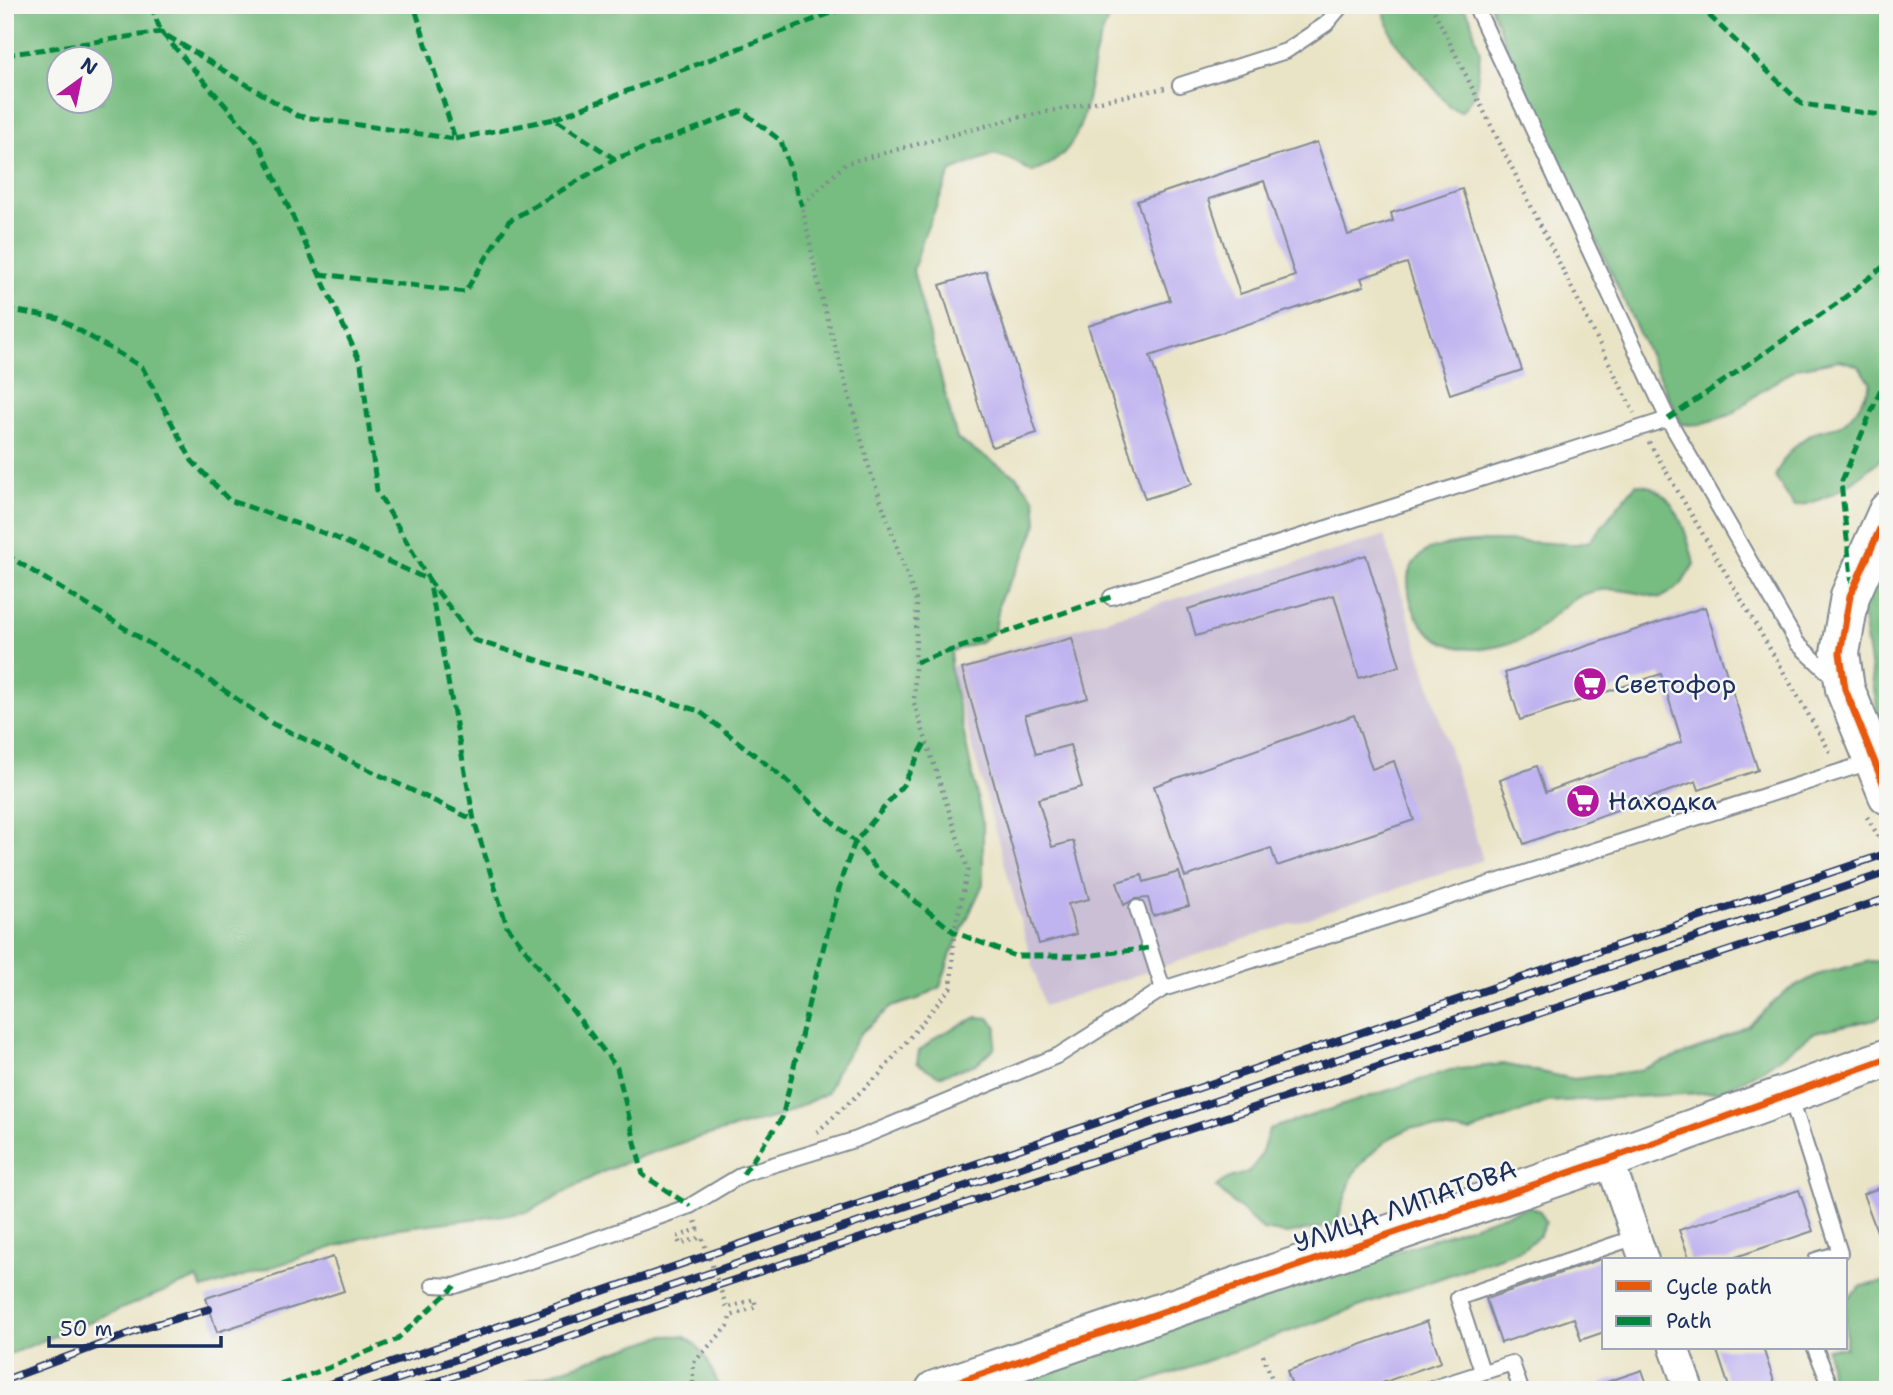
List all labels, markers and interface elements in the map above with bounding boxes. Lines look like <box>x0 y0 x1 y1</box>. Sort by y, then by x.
north arrow <box>46 46 116 116</box>
text: N <box>76 52 102 81</box>
supermarket icon: Светофор <box>1571 665 1609 703</box>
place label: Светофор <box>1614 666 1736 701</box>
supermarket icon: Находка <box>1564 782 1602 820</box>
place label: Находка <box>1608 783 1717 818</box>
street label: УЛИЦА ЛИПАТОВА <box>1289 1151 1521 1260</box>
legend <box>1602 1258 1848 1350</box>
text: Cycle path <box>1666 1273 1772 1301</box>
scale bar <box>49 1304 220 1348</box>
text: Path <box>1666 1307 1712 1335</box>
text: 50 m <box>60 1315 113 1343</box>

